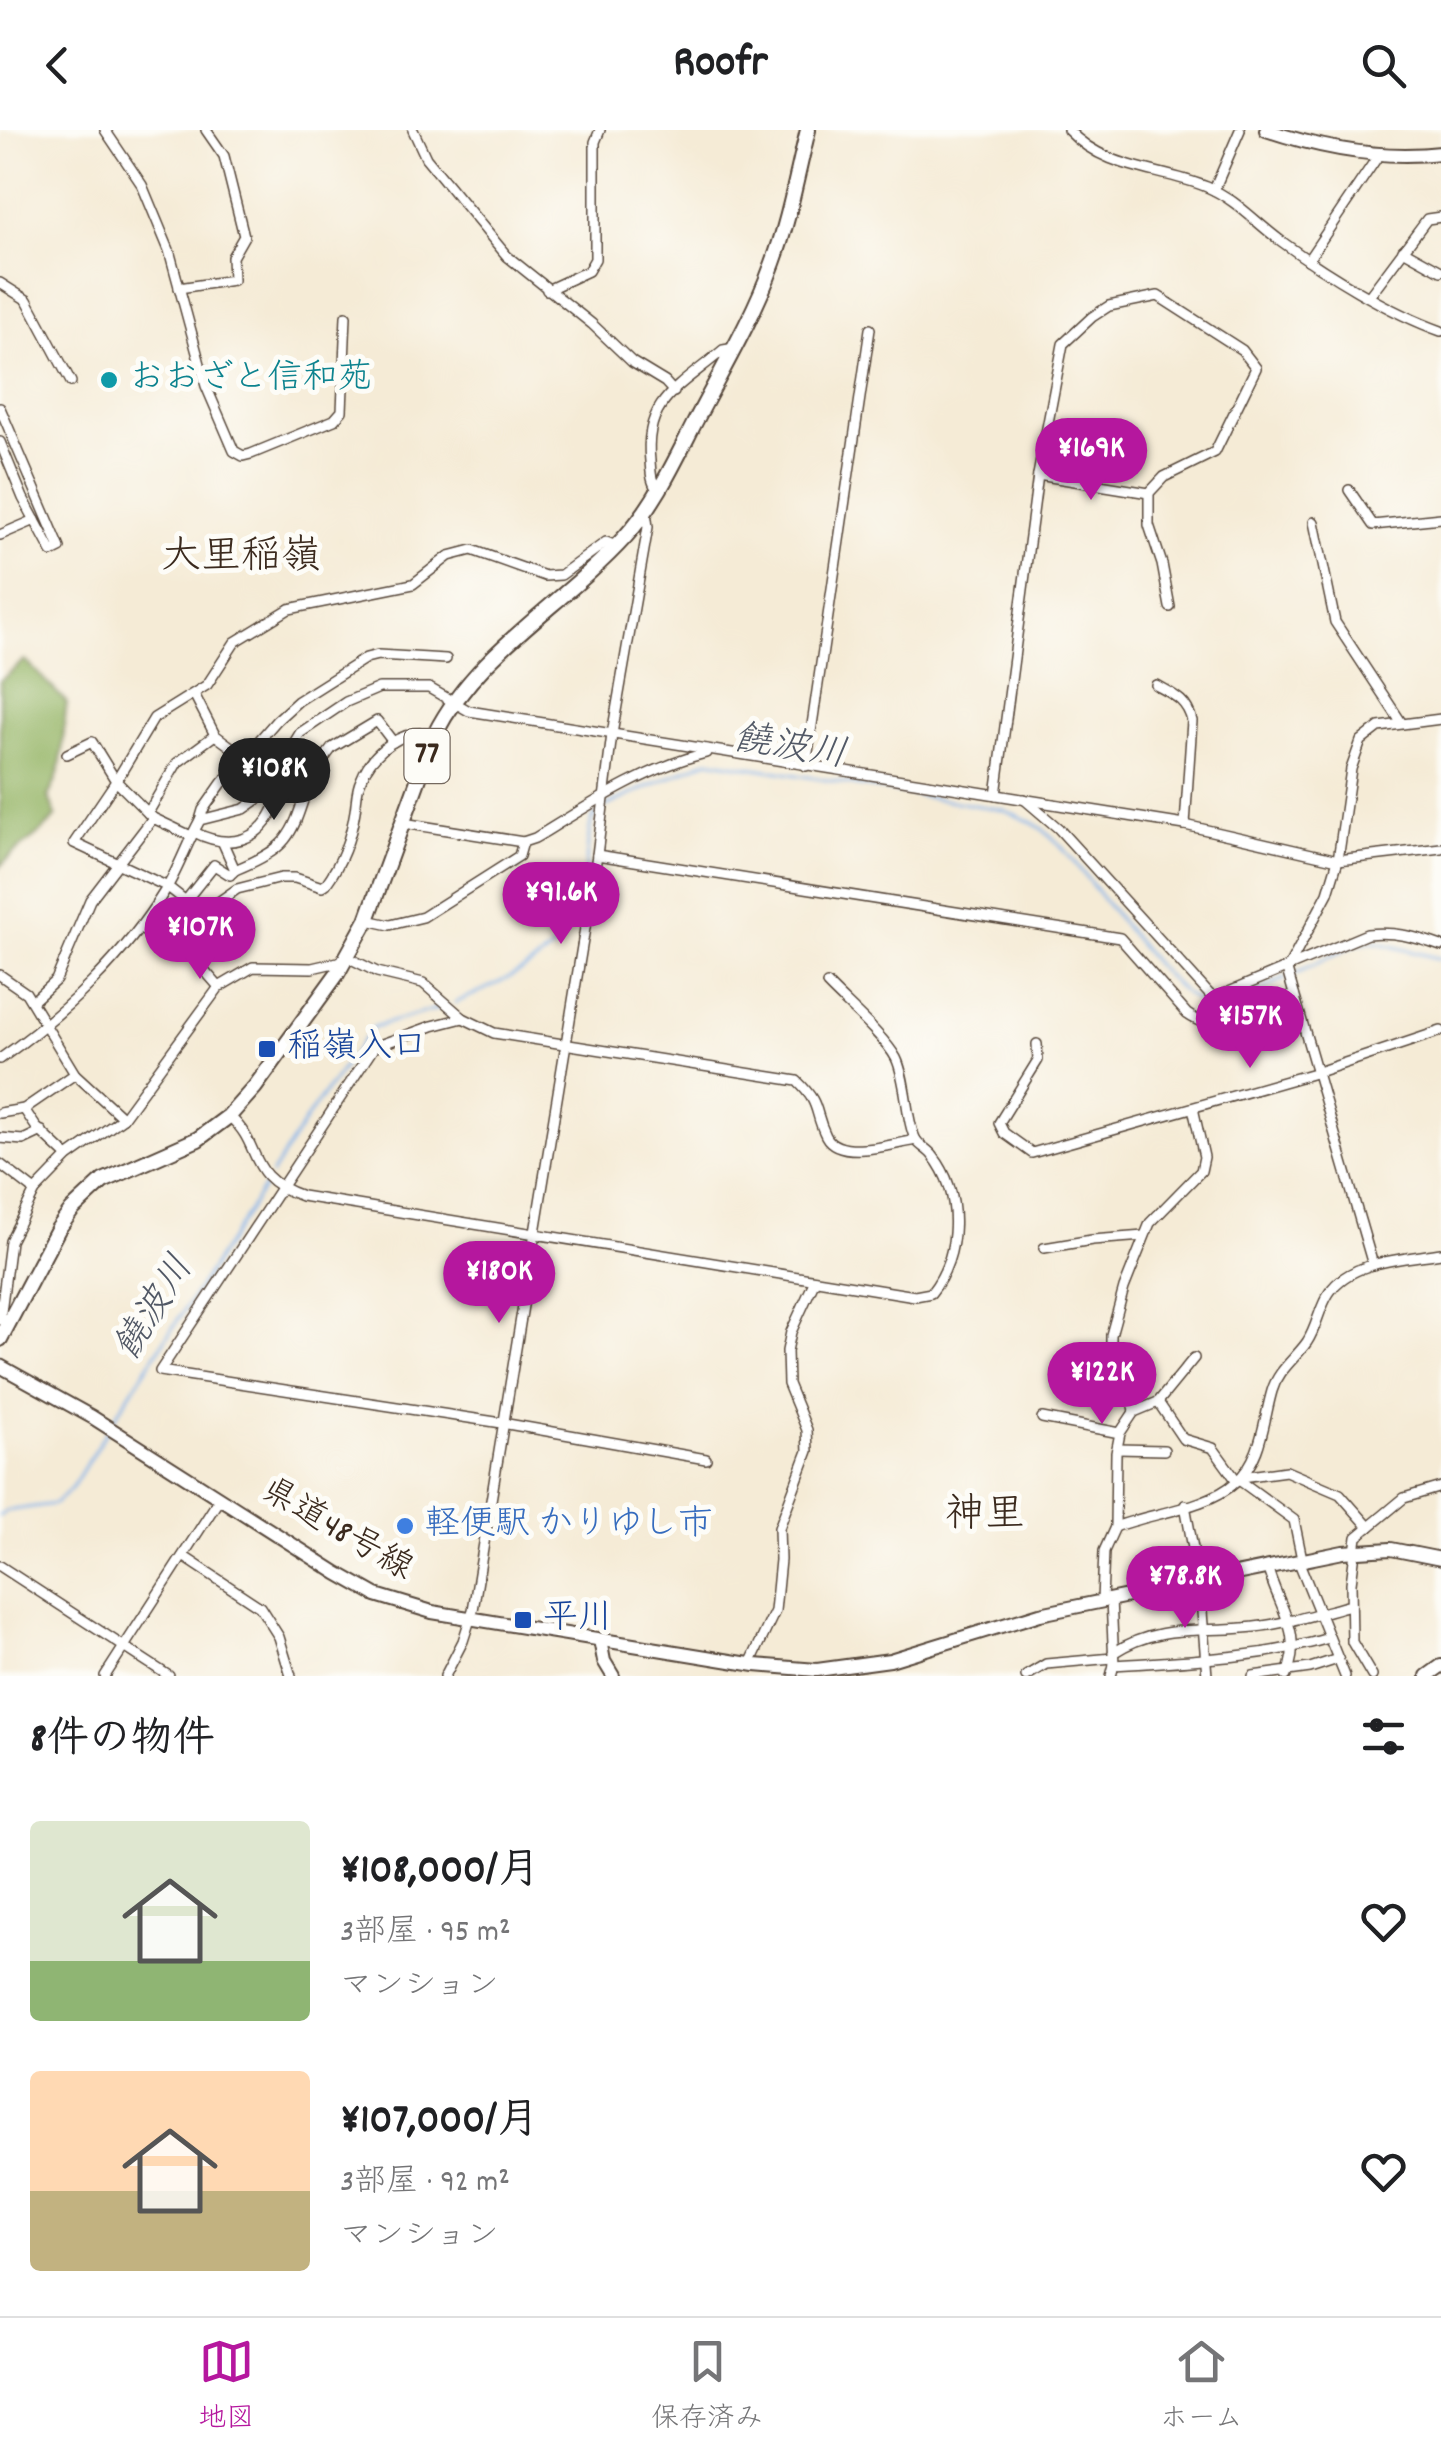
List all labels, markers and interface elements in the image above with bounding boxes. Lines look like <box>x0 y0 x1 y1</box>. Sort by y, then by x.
text: Roofr <box>673 33 768 97</box>
icon: back <box>30 38 85 93</box>
icon: search <box>1356 38 1411 93</box>
place label: おおざと信和苑 <box>129 355 373 405</box>
marker: おおざと信和苑 <box>98 369 120 391</box>
pin: ¥169K <box>1021 418 1161 503</box>
text: ¥169K <box>1057 427 1125 473</box>
district label: 大里稲嶺 <box>161 531 321 588</box>
water label: 饒波川 <box>729 713 851 785</box>
road number: 77 <box>404 729 450 783</box>
pin: ¥108K <box>204 738 344 823</box>
text: ¥108K <box>240 747 308 793</box>
pin: ¥91.6K <box>480 862 642 947</box>
text: ¥91.6K <box>525 871 597 917</box>
pin: ¥107K <box>130 897 270 982</box>
text: ¥107K <box>167 906 233 952</box>
pin: ¥157K <box>1180 986 1320 1071</box>
text: ¥157K <box>1218 995 1282 1041</box>
place label: 稲嶺入口 <box>287 1024 427 1074</box>
marker: 稲嶺入口 <box>256 1038 278 1060</box>
pin: ¥180K <box>429 1241 569 1326</box>
water label: 饒波川 <box>102 1246 210 1372</box>
text: ¥180K <box>465 1250 533 1296</box>
pin: ¥122K <box>1032 1342 1172 1427</box>
text: ¥122K <box>1069 1351 1135 1397</box>
street label: 県道48号線 <box>251 1467 421 1595</box>
district label: 神里 <box>945 1489 1025 1546</box>
place label: 軽便駅 かりゆし市 <box>425 1501 713 1551</box>
marker: 軽便駅 かりゆし市 <box>394 1515 416 1537</box>
pin: ¥78.8K <box>1104 1546 1266 1631</box>
text: ¥78.8K <box>1148 1555 1222 1601</box>
place label: 平川 <box>543 1595 613 1645</box>
marker: 平川 <box>512 1609 534 1631</box>
icon: filters <box>1356 1709 1411 1764</box>
text: 8件の物件 <box>30 1712 215 1772</box>
text: ¥108,000/月 <box>340 1843 540 1903</box>
icon: home <box>110 1861 230 1981</box>
icon: heart <box>1356 1894 1411 1949</box>
text: 3部屋 · 95 m² <box>340 1911 511 1957</box>
text: マンション <box>340 1965 499 2011</box>
text: ¥107,000/月 <box>340 2093 539 2153</box>
icon: home <box>110 2111 230 2231</box>
icon: heart <box>1356 2144 1411 2199</box>
text: 3部屋 · 92 m² <box>340 2161 510 2207</box>
text: マンション <box>340 2215 499 2261</box>
tab: 地図 <box>198 2334 254 2441</box>
tab: 保存済み <box>651 2334 763 2441</box>
tab: ホーム <box>1160 2334 1243 2441</box>

